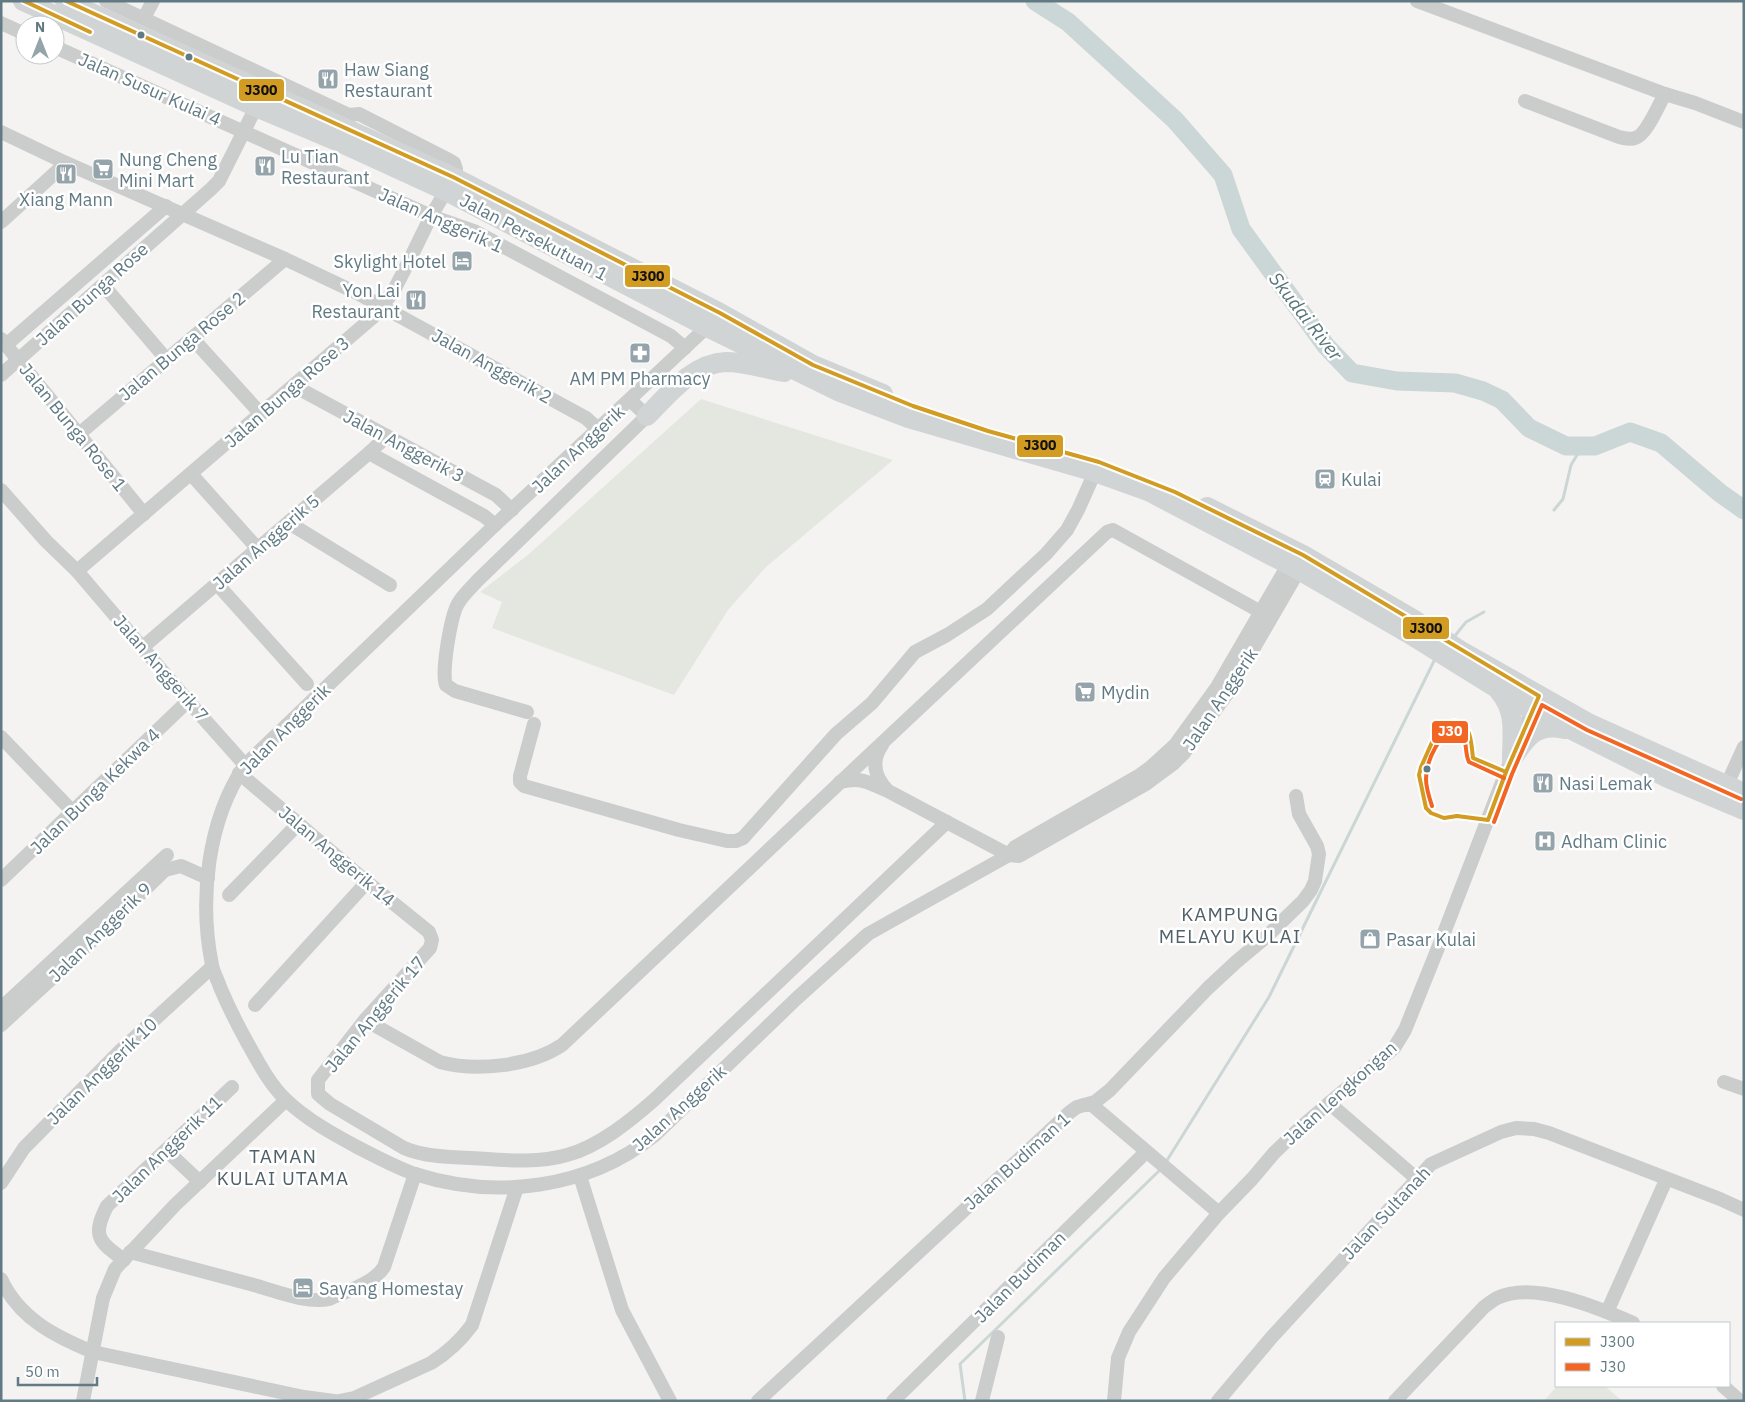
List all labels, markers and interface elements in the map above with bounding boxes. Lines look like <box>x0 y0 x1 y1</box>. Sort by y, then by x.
north arrow <box>15 15 65 65</box>
text: N <box>35 18 45 36</box>
unlabelled marker <box>136 30 146 40</box>
street label: Jalan Susur Kulai 4 <box>75 47 225 131</box>
unlabelled marker <box>184 52 194 62</box>
place label: Haw Siang Restaurant <box>344 58 433 102</box>
restaurant icon: Haw Siang Restaurant <box>316 67 340 91</box>
line badge: J300 <box>238 78 285 102</box>
text: J300 <box>244 81 278 99</box>
place label: Lu Tian Restaurant <box>281 145 370 189</box>
place label: Nung Cheng Mini Mart <box>119 148 217 192</box>
restaurant icon: Lu Tian Restaurant <box>253 154 277 178</box>
supermarket icon: Nung Cheng Mini Mart <box>91 157 115 181</box>
restaurant icon: Xiang Mann <box>54 162 78 186</box>
street label: Jalan Anggerik 1 <box>375 182 507 258</box>
place label: Xiang Mann <box>19 188 113 211</box>
street label: Jalan Persekutuan 1 <box>456 188 612 286</box>
street label: Jalan Bunga Rose <box>31 237 153 350</box>
hotel icon: Skylight Hotel <box>450 249 474 273</box>
place label: Skylight Hotel <box>334 250 446 273</box>
line badge: J300 <box>624 264 671 288</box>
text: J300 <box>631 267 665 285</box>
water label: Skudai River <box>1264 267 1349 366</box>
place label: Yon Lai Restaurant <box>311 279 400 323</box>
street label: Jalan Bunga Rose 2 <box>114 286 250 406</box>
restaurant icon: Yon Lai Restaurant <box>404 288 428 312</box>
street label: Jalan Anggerik 2 <box>428 323 556 409</box>
street label: Jalan Bunga Rose 3 <box>220 331 354 453</box>
pharmacy icon: AM PM Pharmacy <box>628 341 652 365</box>
street label: Jalan Bunga Rose 1 <box>14 358 132 496</box>
place label: AM PM Pharmacy <box>570 367 710 390</box>
street label: Jalan Anggerik <box>527 400 630 498</box>
street label: Jalan Anggerik 3 <box>339 404 469 488</box>
line badge: J300 <box>1016 434 1064 458</box>
text: J300 <box>1023 436 1057 454</box>
station icon: Kulai <box>1313 467 1337 491</box>
place label: Kulai <box>1341 468 1381 491</box>
street label: Jalan Anggerik 5 <box>208 489 324 595</box>
street label: Jalan Anggerik 7 <box>108 610 214 726</box>
line badge: J300 <box>1402 616 1450 640</box>
text: J300 <box>1409 619 1443 637</box>
street label: Jalan Anggerik <box>1177 643 1263 755</box>
street label: Jalan Anggerik <box>235 678 336 779</box>
supermarket icon: Mydin <box>1073 680 1097 704</box>
place label: Mydin <box>1101 681 1150 704</box>
line badge: J30 <box>1431 720 1469 744</box>
text: J30 <box>1438 722 1462 740</box>
street label: Jalan Bunga Kekwa 4 <box>25 723 165 859</box>
unlabelled marker <box>1422 764 1432 774</box>
restaurant icon: Nasi Lemak <box>1531 771 1555 795</box>
place label: Nasi Lemak <box>1559 772 1653 795</box>
street label: Jalan Anggerik 14 <box>274 801 400 911</box>
hospital icon: Adham Clinic <box>1533 829 1557 853</box>
place label: Adham Clinic <box>1561 830 1667 853</box>
street label: Jalan Anggerik 9 <box>44 877 156 987</box>
district label: KAMPUNG MELAYU KULAI <box>1159 902 1301 948</box>
shop icon: Pasar Kulai <box>1358 927 1382 951</box>
place label: Pasar Kulai <box>1386 928 1476 951</box>
street label: Jalan Anggerik 17 <box>320 951 430 1077</box>
street label: Jalan Anggerik 10 <box>42 1012 162 1130</box>
street label: Jalan Lengkongan <box>1278 1036 1402 1150</box>
street label: Jalan Anggerik <box>627 1059 731 1156</box>
street label: Jalan Anggerik 11 <box>107 1090 227 1208</box>
street label: Jalan Budiman 1 <box>959 1107 1075 1215</box>
district label: TAMAN KULAI UTAMA <box>217 1144 349 1190</box>
street label: Jalan Sultanah <box>1337 1162 1435 1264</box>
street label: Jalan Budiman <box>969 1226 1071 1328</box>
hotel icon: Sayang Homestay <box>291 1276 315 1300</box>
place label: Sayang Homestay <box>319 1277 463 1300</box>
legend <box>1555 1322 1730 1387</box>
text: J300 <box>1600 1332 1635 1351</box>
scale bar <box>18 1354 96 1386</box>
text: J30 <box>1600 1357 1626 1376</box>
text: 50 m <box>25 1362 60 1381</box>

